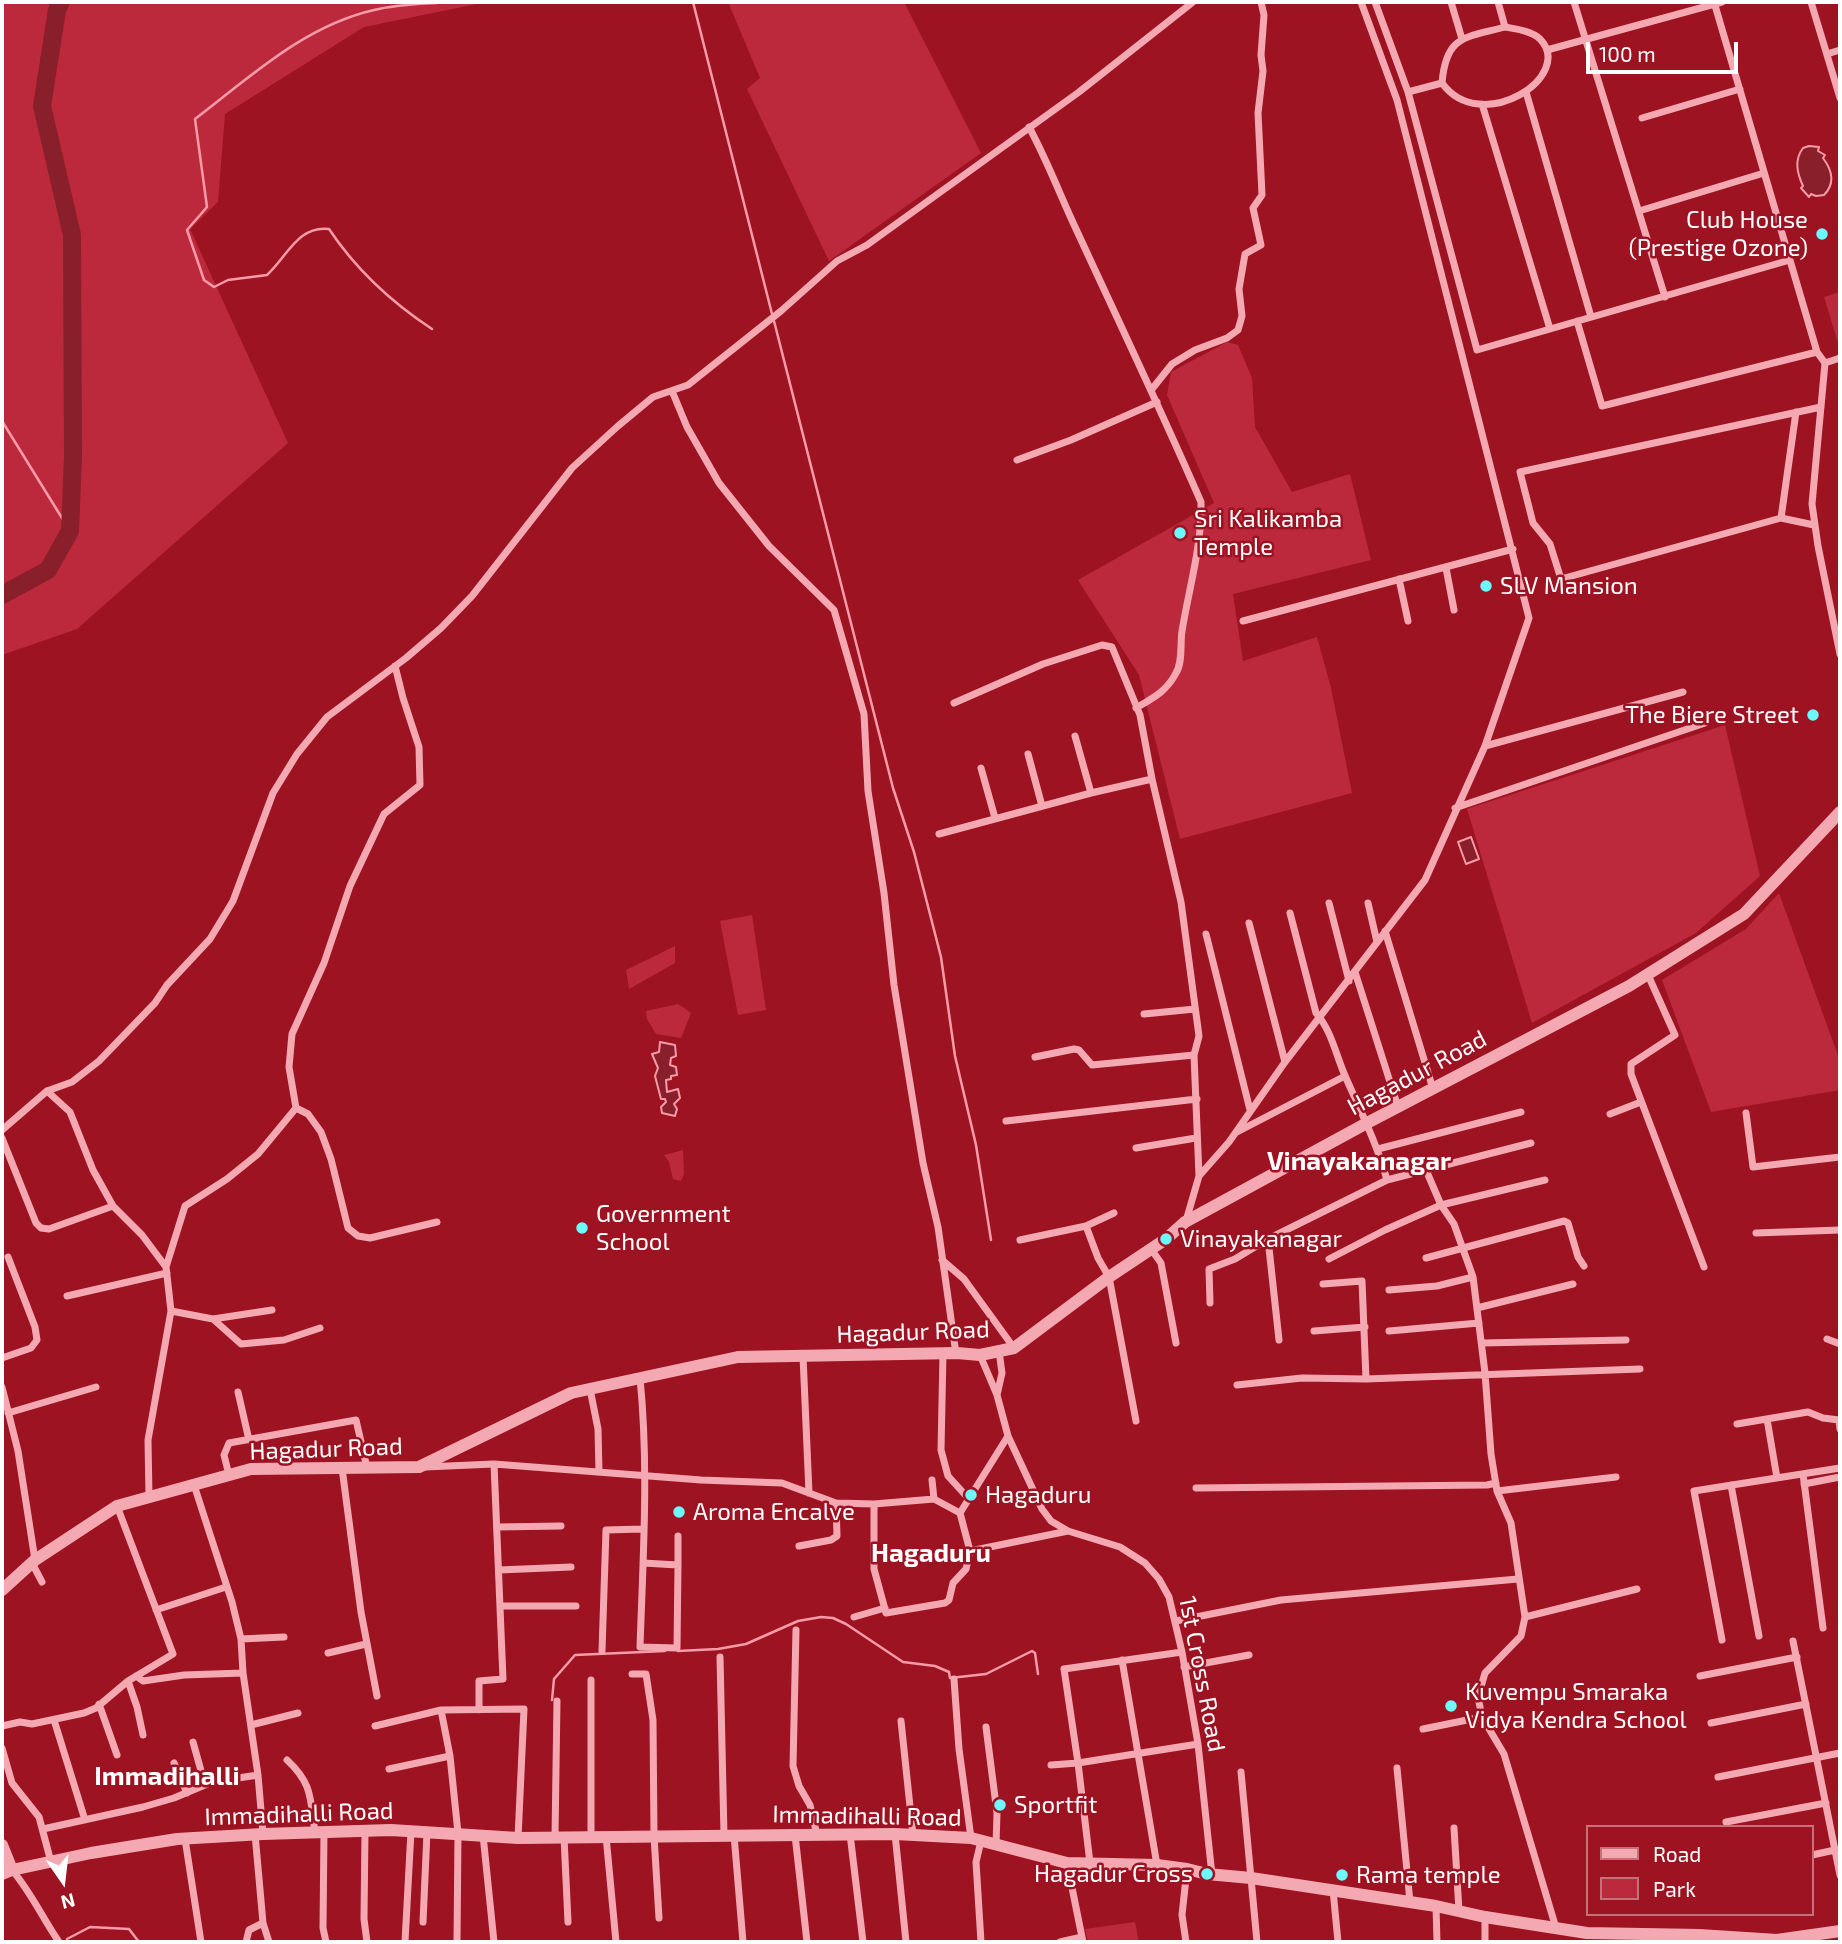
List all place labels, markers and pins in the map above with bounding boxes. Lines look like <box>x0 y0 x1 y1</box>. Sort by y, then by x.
place label: Club House (Prestige Ozone) <box>1629 206 1808 262</box>
marker: Club House (Prestige Ozone) <box>1814 226 1830 242</box>
place label: Sri Kalikamba Temple <box>1194 505 1342 561</box>
marker: Sri Kalikamba Temple <box>1172 525 1188 541</box>
place label: SLV Mansion <box>1500 572 1638 600</box>
marker: SLV Mansion <box>1478 578 1494 594</box>
place label: The Biere Street <box>1625 701 1799 729</box>
marker: The Biere Street <box>1805 707 1821 723</box>
place label: Government School <box>596 1200 731 1256</box>
marker: Government School <box>574 1220 590 1236</box>
place label: Vinayakanagar <box>1180 1225 1342 1253</box>
marker: Vinayakanagar <box>1158 1231 1174 1247</box>
place label: Hagaduru <box>985 1481 1091 1509</box>
marker: Hagaduru <box>963 1487 979 1503</box>
place label: Aroma Encalve <box>693 1498 855 1526</box>
marker: Aroma Encalve <box>671 1504 687 1520</box>
place label: Kuvempu Smaraka Vidya Kendra School <box>1465 1678 1687 1734</box>
marker: Kuvempu Smaraka Vidya Kendra School <box>1443 1698 1459 1714</box>
place label: Sportfit <box>1014 1791 1097 1819</box>
marker: Sportfit <box>992 1797 1008 1813</box>
place label: Hagadur Cross <box>1034 1860 1193 1888</box>
place label: Rama temple <box>1356 1861 1501 1889</box>
marker: Hagadur Cross <box>1199 1866 1215 1882</box>
marker: Rama temple <box>1334 1867 1350 1883</box>

